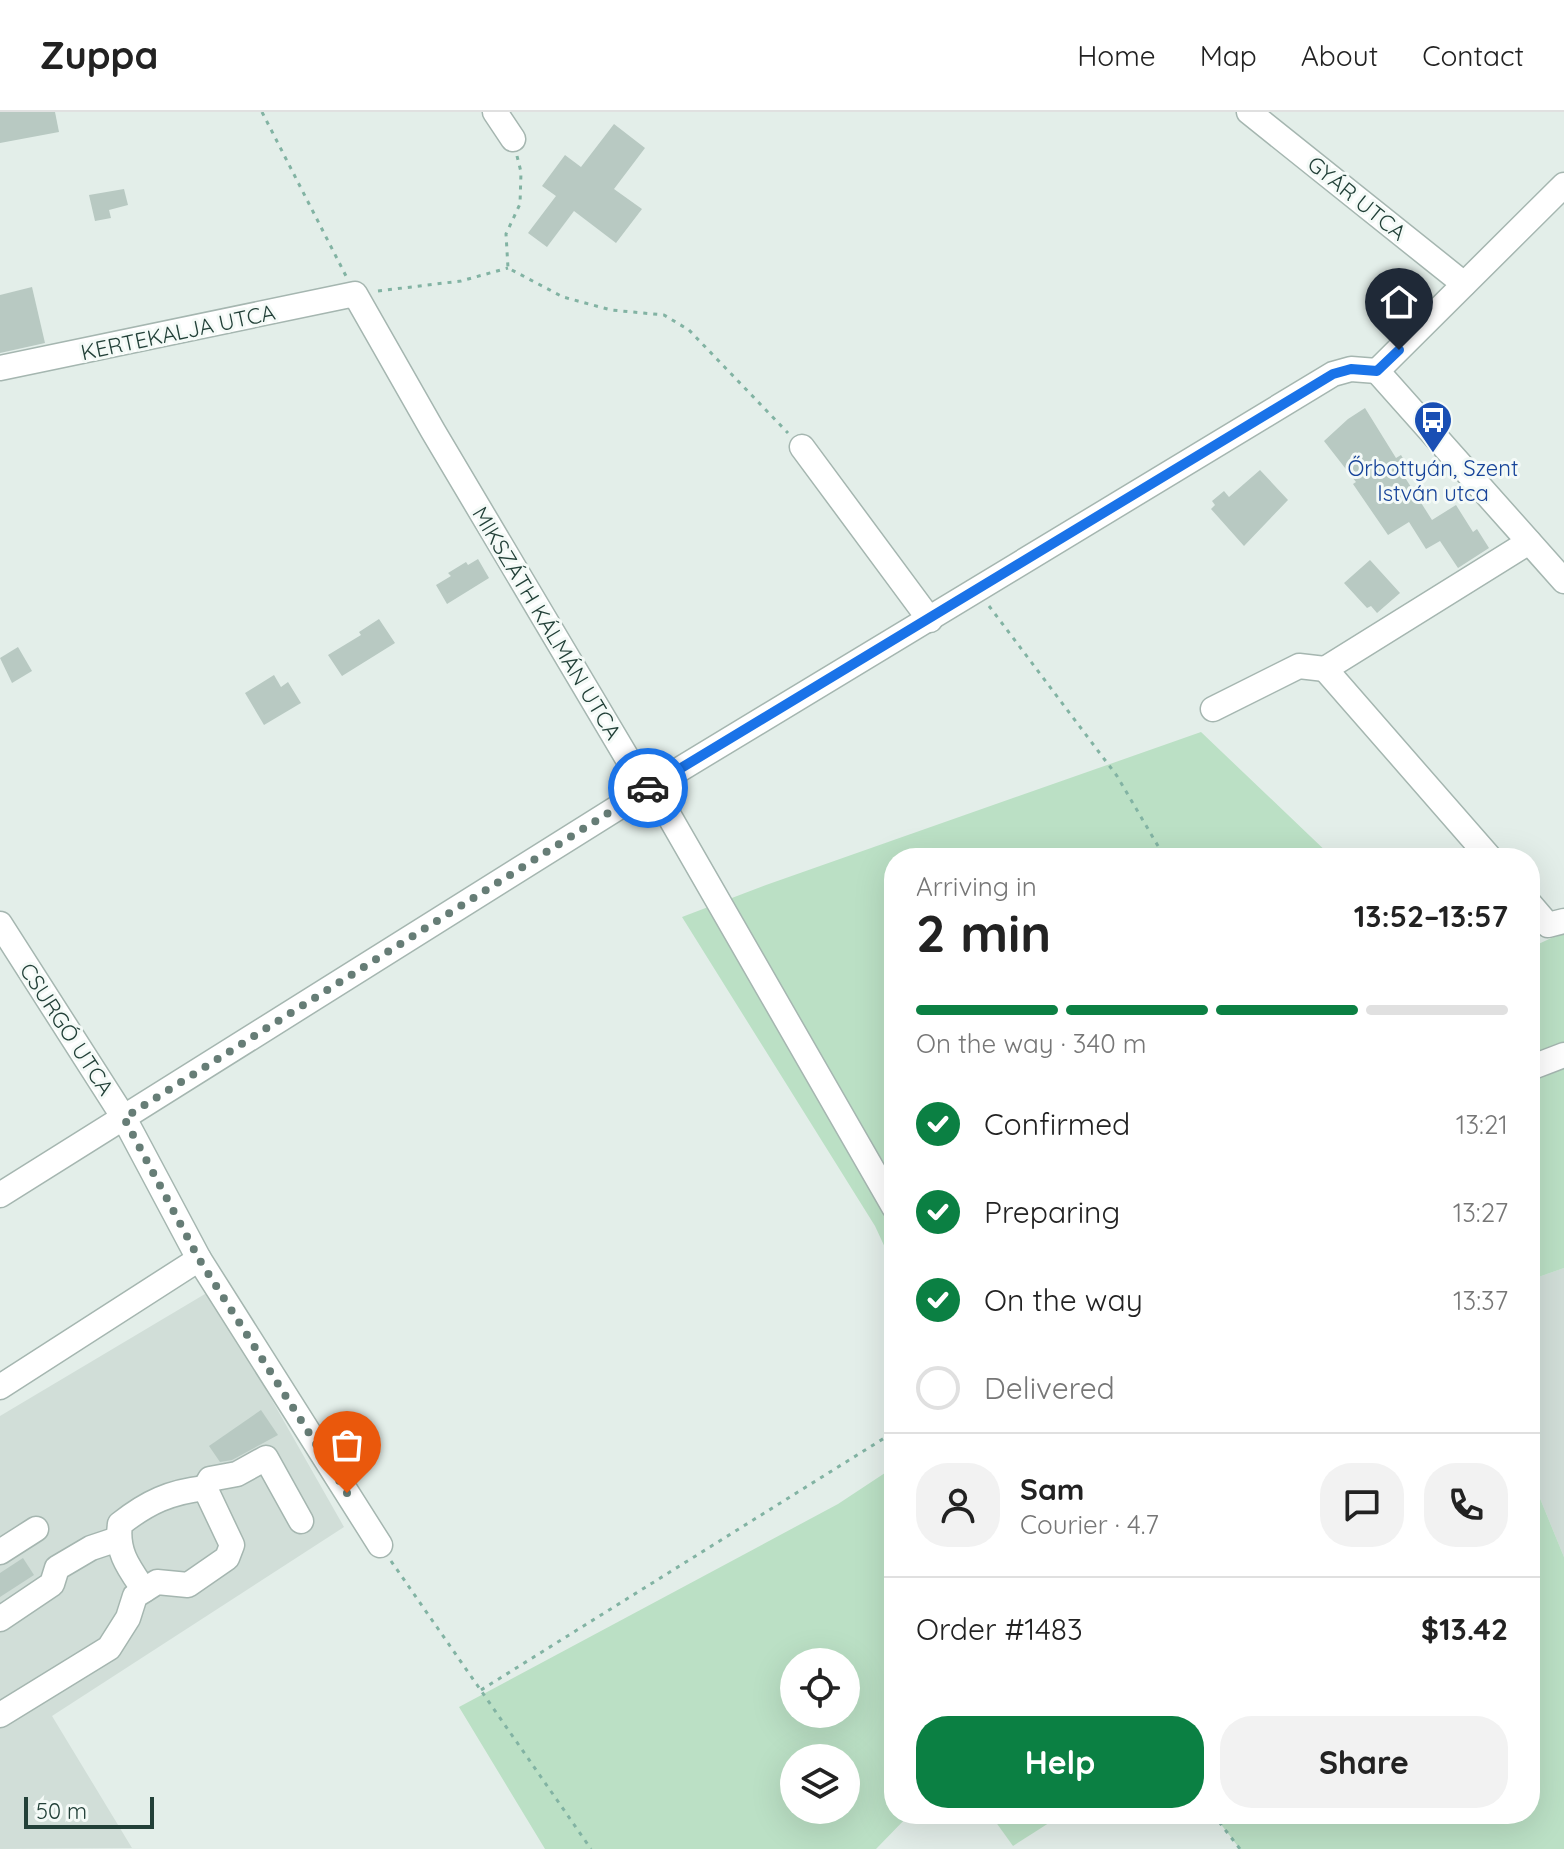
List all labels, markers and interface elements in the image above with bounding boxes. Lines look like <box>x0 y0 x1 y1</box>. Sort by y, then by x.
text: Zuppa <box>40 31 158 79</box>
text: Home <box>1077 38 1156 73</box>
text: Map <box>1200 38 1257 73</box>
text: About <box>1301 38 1378 73</box>
text: Contact <box>1422 38 1524 73</box>
street label: GYÁR UTCA <box>1302 150 1412 246</box>
pin <box>1365 268 1433 350</box>
icon: home <box>1377 280 1421 324</box>
street label: KERTEKALJA UTCA <box>78 298 278 366</box>
bus stop icon: Őrbottyán, Szent István utca <box>1412 399 1454 454</box>
place label: Őrbottyán, Szent István utca <box>1348 454 1518 507</box>
street label: MIKSZÁTH KÁLMÁN UTCA <box>466 502 628 744</box>
courier <box>608 748 688 828</box>
icon: car <box>626 766 670 810</box>
text: Arriving in <box>916 870 1037 903</box>
text: 13:52–13:57 <box>1354 897 1508 935</box>
text: 2 min <box>916 900 1051 965</box>
street label: CSURGÓ UTCA <box>14 958 120 1100</box>
text: On the way · 340 m <box>916 1027 1146 1060</box>
icon: check <box>916 1102 960 1146</box>
text: Confirmed <box>984 1105 1130 1143</box>
text: 13:21 <box>1456 1108 1508 1141</box>
icon: check <box>916 1190 960 1234</box>
text: Preparing <box>984 1193 1120 1231</box>
text: 13:27 <box>1453 1196 1508 1229</box>
icon: check <box>916 1278 960 1322</box>
text: On the way <box>984 1281 1143 1319</box>
text: 13:37 <box>1453 1284 1508 1317</box>
text: Delivered <box>984 1369 1115 1407</box>
pin <box>313 1411 381 1493</box>
icon: bag <box>325 1423 369 1467</box>
button: person <box>916 1463 1000 1547</box>
button: chat <box>1320 1463 1404 1547</box>
button: phone <box>1424 1463 1508 1547</box>
text: Sam <box>1020 1470 1084 1508</box>
text: Courier · 4.7 <box>1020 1508 1159 1541</box>
text: Order #1483 <box>916 1610 1083 1648</box>
text: $13.42 <box>1421 1610 1508 1648</box>
map controls <box>780 1648 860 1824</box>
button: locate <box>780 1648 860 1728</box>
button: Help <box>916 1716 1204 1808</box>
button: Share <box>1220 1716 1508 1808</box>
button: layers <box>780 1744 860 1824</box>
scale bar <box>24 1793 154 1829</box>
text: 50 m <box>36 1797 87 1825</box>

